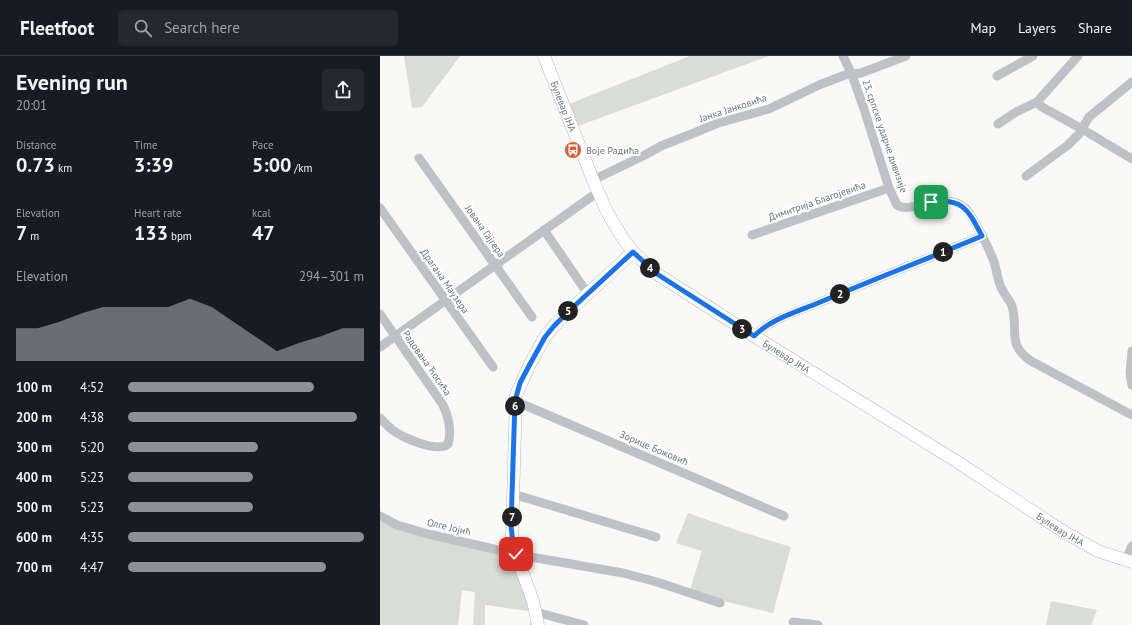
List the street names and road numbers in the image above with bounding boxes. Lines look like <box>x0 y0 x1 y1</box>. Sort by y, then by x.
street label: 23. српске ударне дивизије <box>859 77 911 195</box>
street label: Булевар ЈНА <box>548 79 580 134</box>
street label: Јанка Јанковића <box>697 91 768 125</box>
street label: Димитрија Благојевића <box>767 178 867 224</box>
street label: Јована Гајгера <box>462 201 508 260</box>
street label: Драгана Маузера <box>418 246 472 316</box>
street label: Радована Ћосића <box>400 328 454 398</box>
street label: Булевар ЈНА <box>760 336 813 376</box>
street label: Зорице Божовић <box>618 428 690 468</box>
street label: Булевар ЈНА <box>1034 509 1087 549</box>
street label: Олге Јојић <box>426 516 472 538</box>

